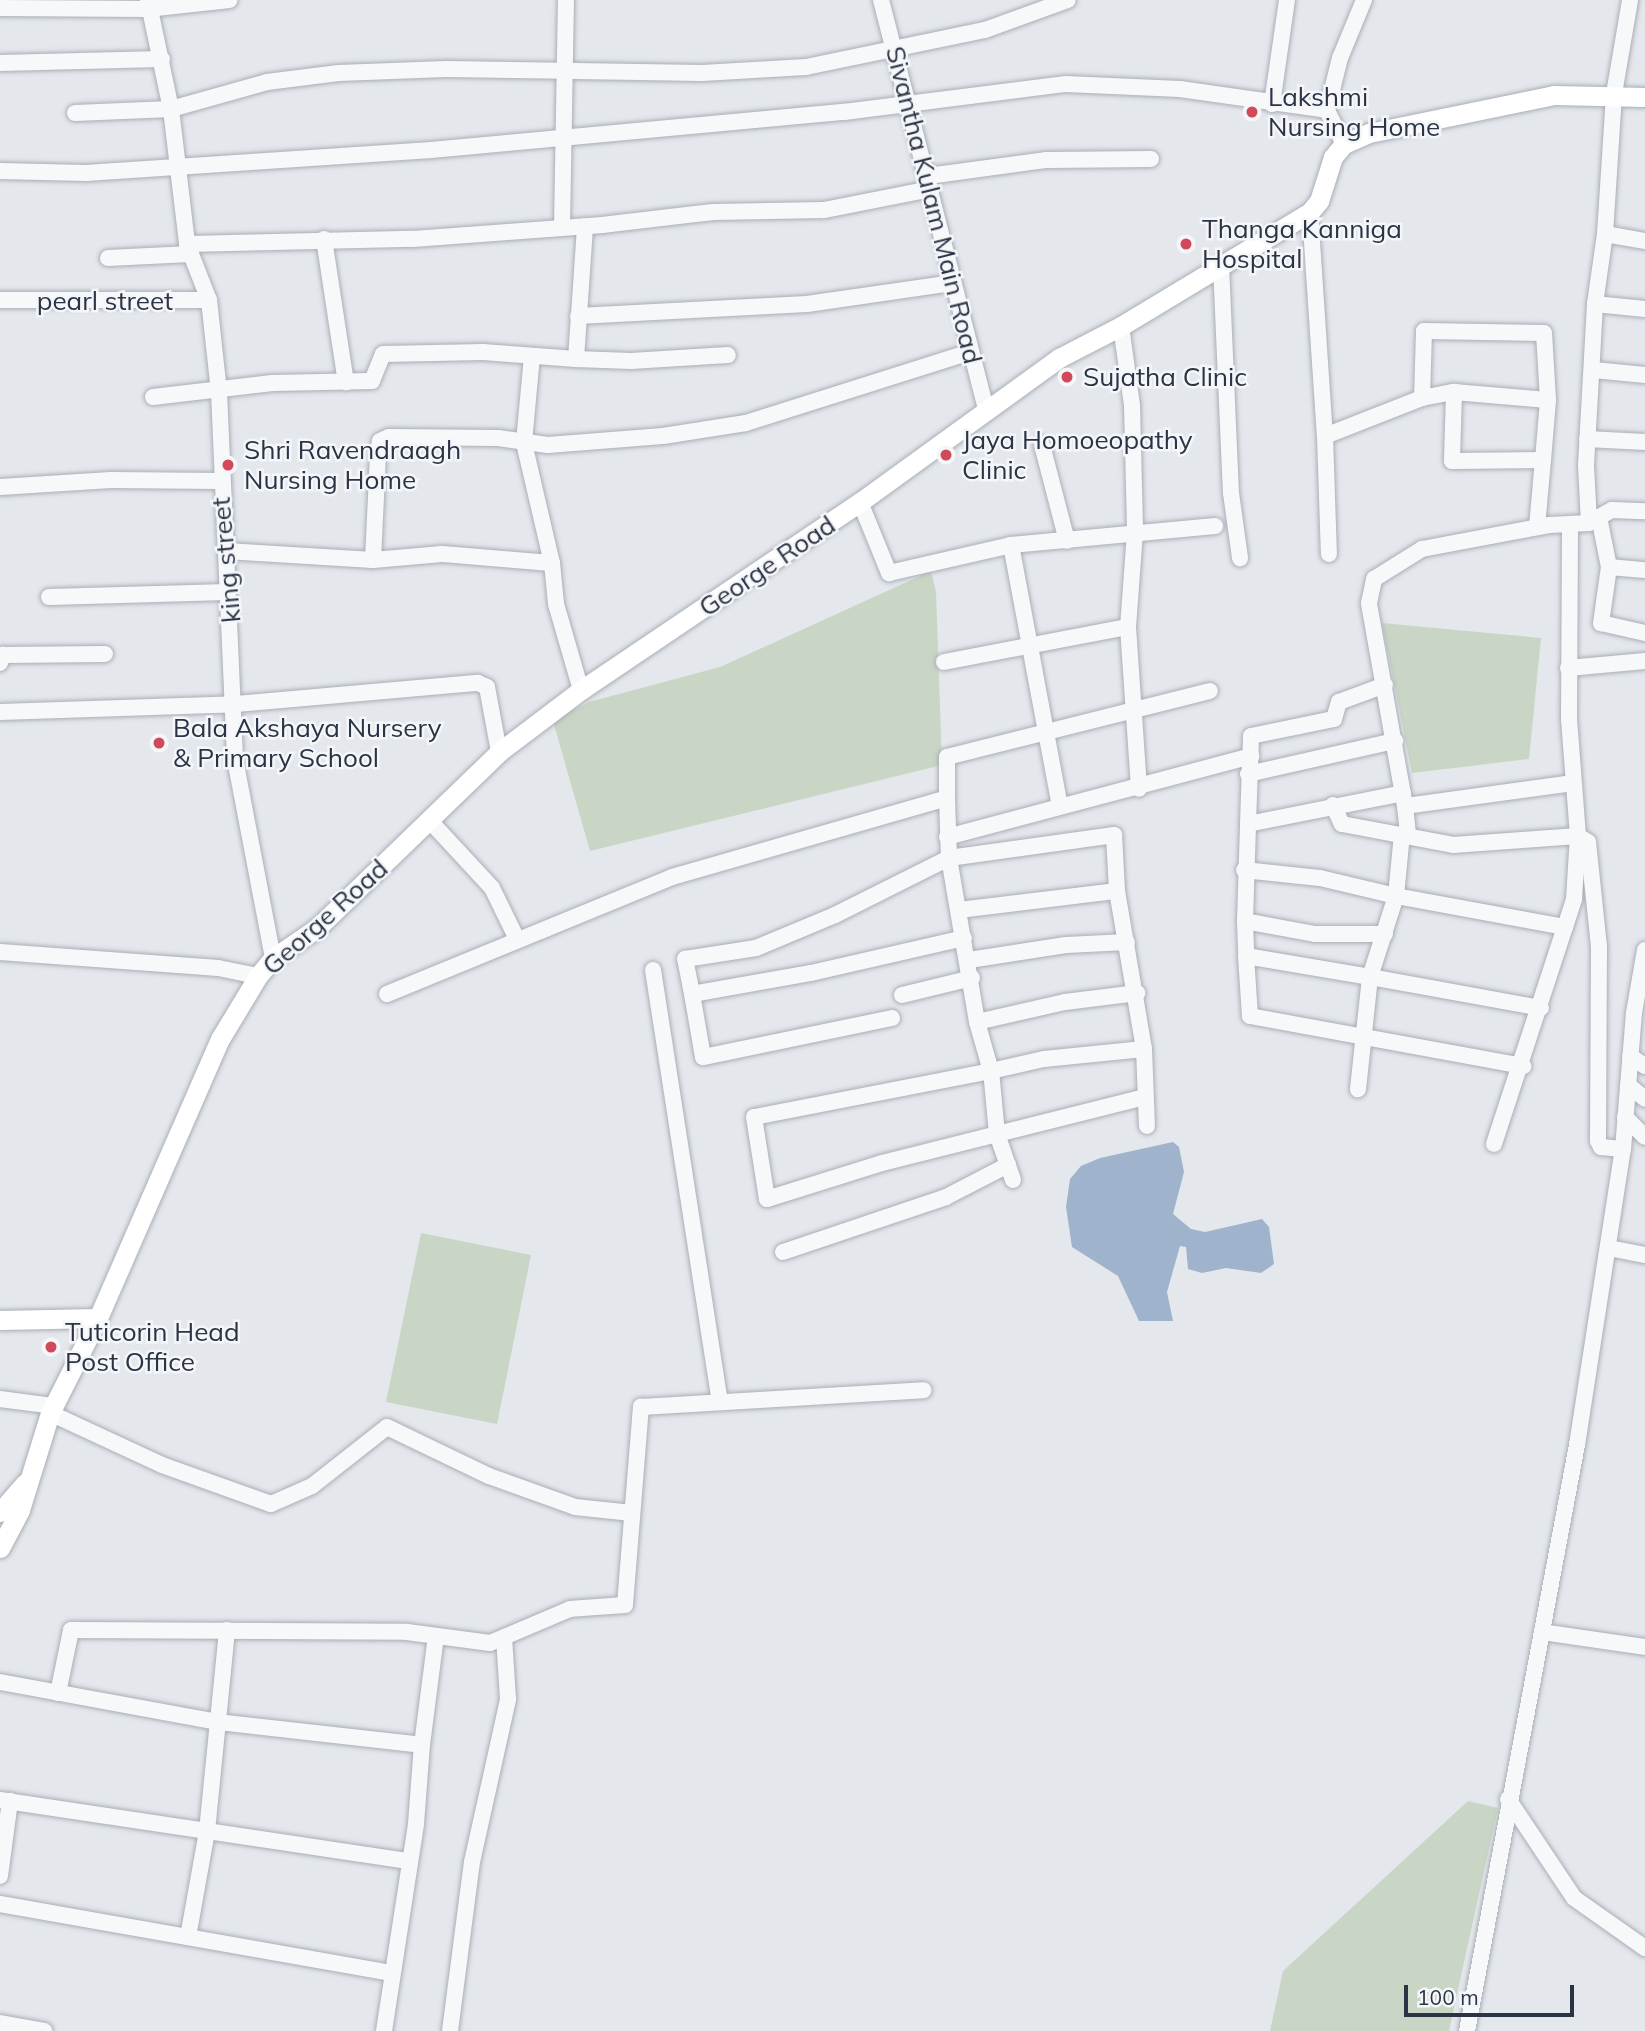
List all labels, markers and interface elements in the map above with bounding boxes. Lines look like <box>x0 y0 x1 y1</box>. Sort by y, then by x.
street label: Sivantha Kulam Main Road <box>879 43 989 367</box>
place label: Lakshmi Nursing Home <box>1268 81 1440 142</box>
marker: Lakshmi Nursing Home <box>1242 102 1262 122</box>
place label: Thanga Kanniga Hospital <box>1202 213 1402 274</box>
marker: Thanga Kanniga Hospital <box>1176 234 1196 254</box>
street label: pearl street <box>37 285 173 317</box>
place label: Sujatha Clinic <box>1083 361 1247 393</box>
marker: Sujatha Clinic <box>1057 367 1077 387</box>
place label: Jaya Homoeopathy Clinic <box>962 424 1193 486</box>
place label: Shri Ravendraagh Nursing Home <box>244 434 461 496</box>
marker: Jaya Homoeopathy Clinic <box>936 445 956 465</box>
marker: Shri Ravendraagh Nursing Home <box>218 455 238 475</box>
street label: king street <box>205 496 247 624</box>
street label: George Road <box>693 509 841 623</box>
place label: Bala Akshaya Nursery & Primary School <box>173 712 441 774</box>
marker: Bala Akshaya Nursery & Primary School <box>151 735 167 751</box>
street label: George Road <box>256 853 394 981</box>
place label: Tuticorin Head Post Office <box>65 1316 239 1378</box>
marker: Tuticorin Head Post Office <box>43 1339 59 1355</box>
scale bar <box>1407 1972 1577 2016</box>
text: 100 m <box>1417 1984 1479 2010</box>

